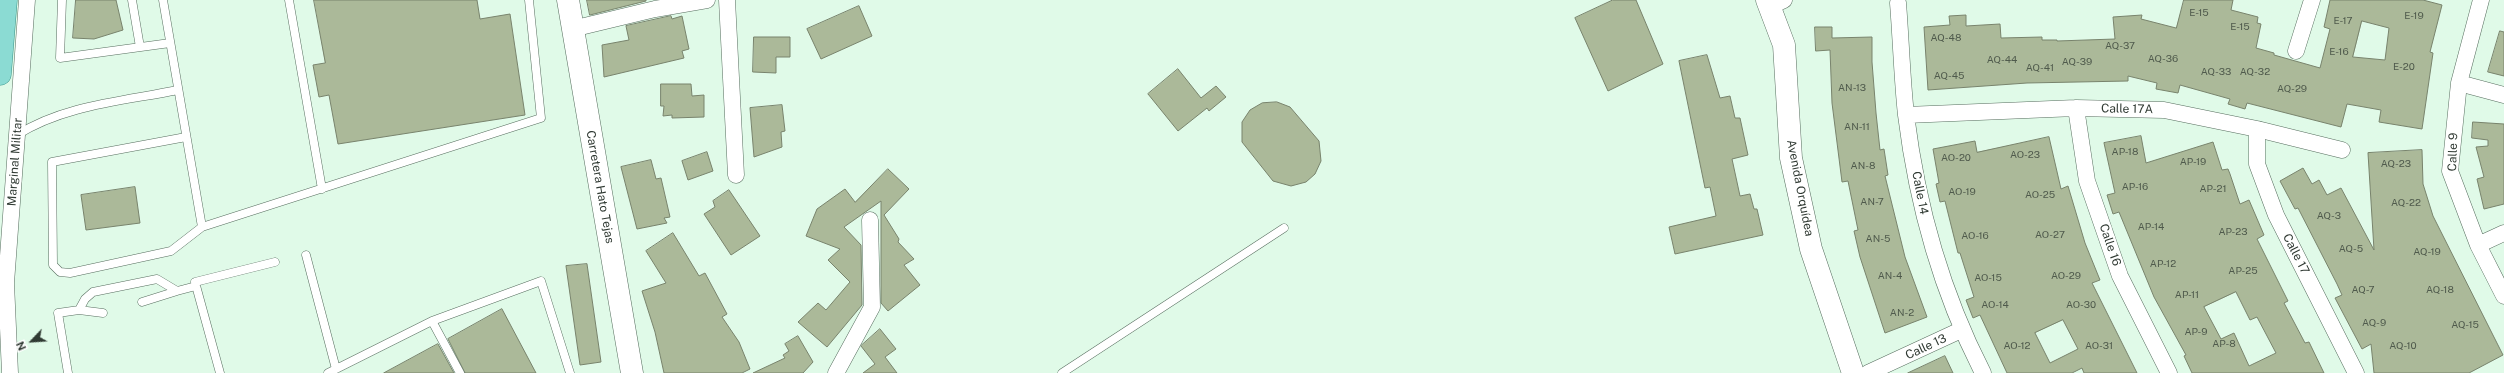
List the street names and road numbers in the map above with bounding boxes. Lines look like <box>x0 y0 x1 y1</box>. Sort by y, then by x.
street label: Calle 17A <box>2101 101 2153 117</box>
street label: Marginal Militar <box>5 117 25 207</box>
street label: Carretera Hato Tejas <box>583 129 617 245</box>
street label: Calle 9 <box>2445 132 2461 172</box>
street label: Avenida Orquídea <box>1784 138 1816 238</box>
street label: Calle 14 <box>1909 170 1931 216</box>
street label: Calle 16 <box>2096 222 2124 268</box>
street label: Calle 17 <box>2280 231 2312 277</box>
street label: Calle 13 <box>1903 331 1949 363</box>

